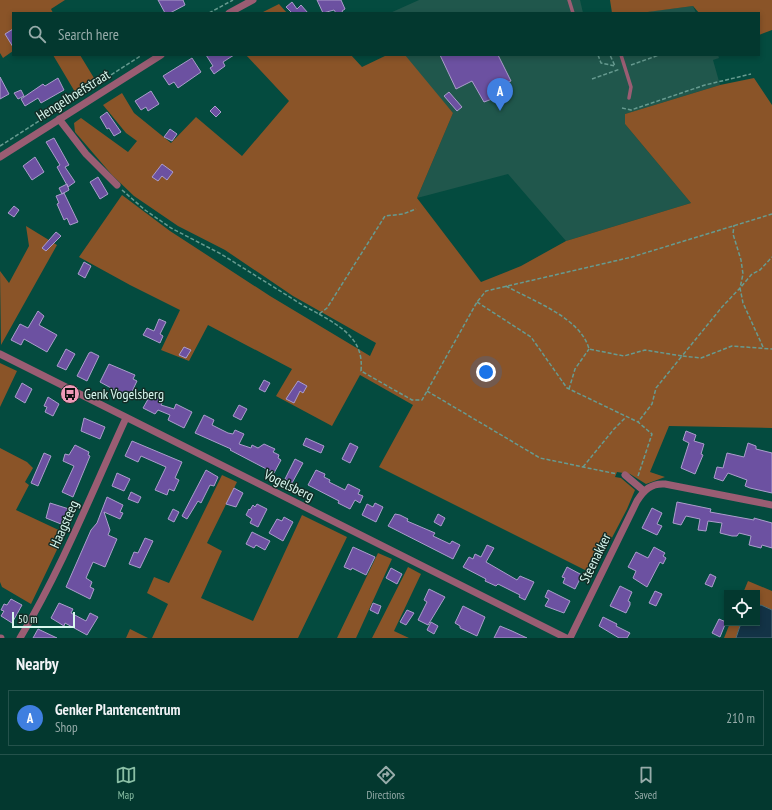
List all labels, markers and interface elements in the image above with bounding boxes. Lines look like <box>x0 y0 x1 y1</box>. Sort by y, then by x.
search box <box>12 12 760 56</box>
icon: search <box>26 23 48 45</box>
text: Search here <box>58 25 119 44</box>
street label: Hengelhoefstraat <box>33 65 113 125</box>
pin: A <box>487 78 513 111</box>
your location <box>476 362 496 382</box>
bus stop icon: Genk Vogelsberg <box>59 383 81 405</box>
place label: Genk Vogelsberg <box>84 385 164 403</box>
street label: Vogelsberg <box>260 465 317 505</box>
street label: Haagsteeg <box>45 497 83 551</box>
street label: Steenakker <box>575 530 615 586</box>
map controls <box>724 590 760 626</box>
button: locate <box>724 590 760 626</box>
scale bar <box>12 610 75 629</box>
text: 50 m <box>18 612 37 626</box>
text: Nearby <box>16 653 59 675</box>
text: Genker Plantencentrum <box>55 700 180 719</box>
text: A <box>27 710 33 727</box>
text: 210 m <box>726 710 755 727</box>
text: Shop <box>55 719 78 736</box>
tab: Map <box>115 764 137 802</box>
tab: Directions <box>367 764 405 802</box>
tab: Saved <box>634 764 657 802</box>

